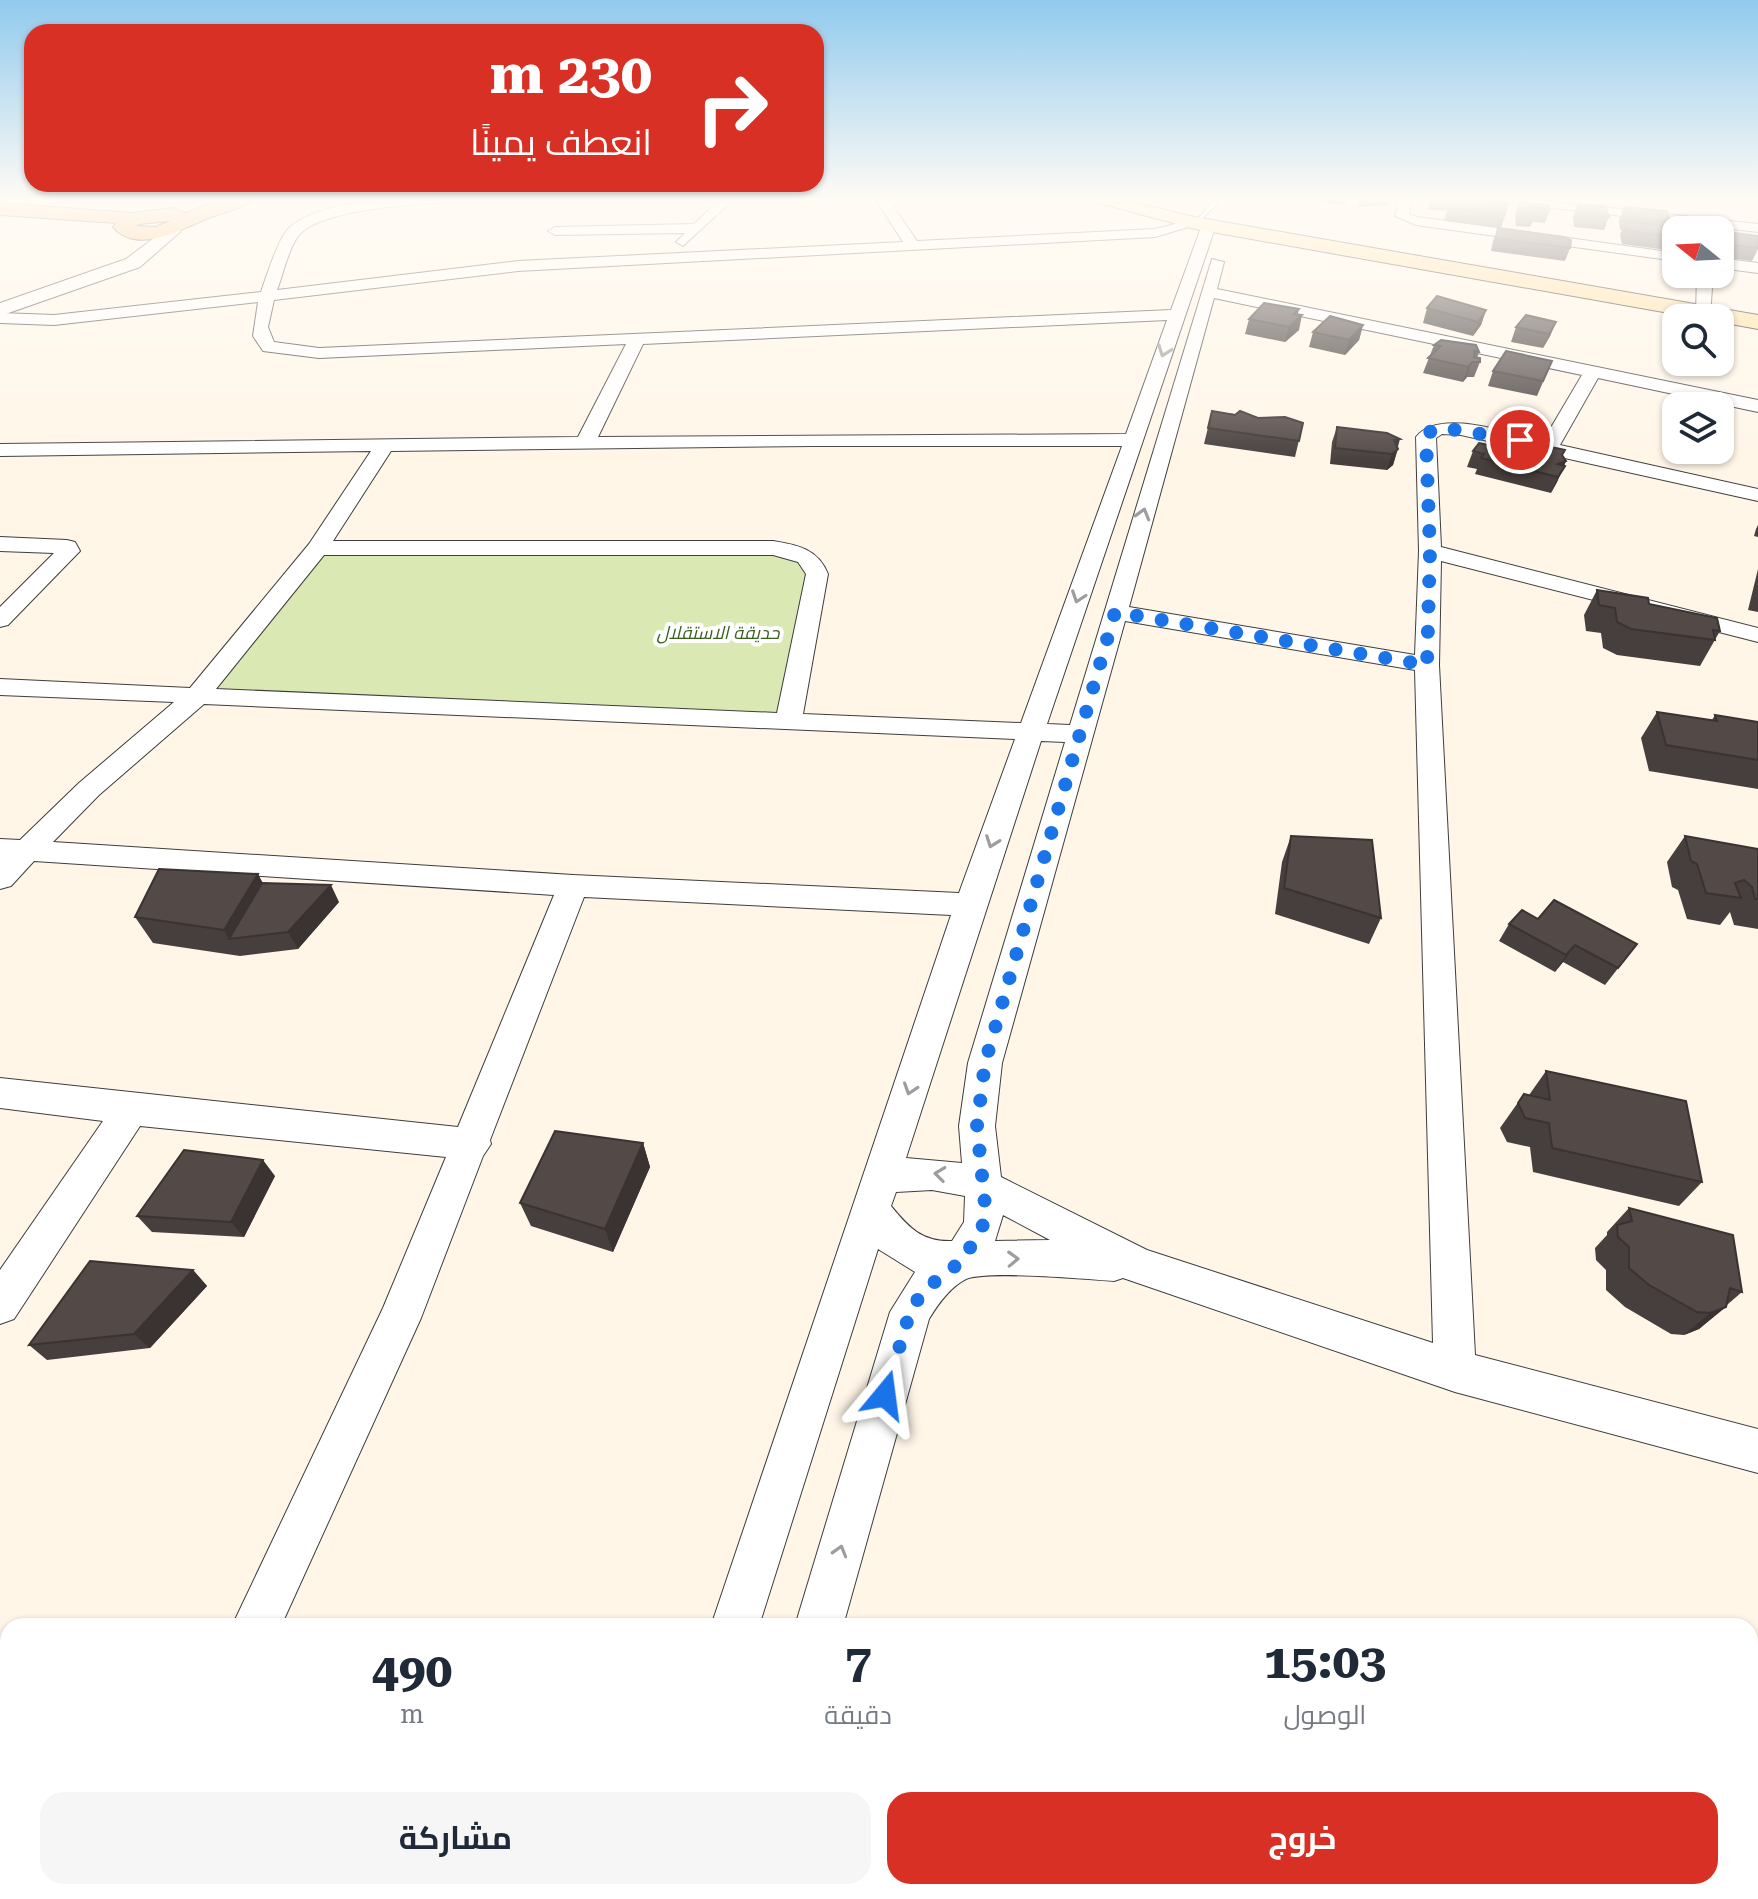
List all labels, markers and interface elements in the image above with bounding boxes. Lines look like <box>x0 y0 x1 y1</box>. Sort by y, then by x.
text: 230 m <box>490 41 652 107</box>
icon: right <box>680 56 784 160</box>
text: انعطف يمينًا <box>470 122 652 164</box>
north arrow <box>1662 216 1734 288</box>
map controls <box>1662 216 1734 464</box>
button: search <box>1662 304 1734 376</box>
one-way arrow <box>1157 343 1173 357</box>
button: layers <box>1662 392 1734 464</box>
pin <box>1486 406 1554 474</box>
icon: arrive <box>1498 418 1542 462</box>
one-way arrow <box>1134 508 1150 522</box>
one-way arrow <box>1071 589 1087 603</box>
park label: حديقة الاستقلال <box>656 622 781 644</box>
one-way arrow <box>986 834 1002 848</box>
one-way arrow <box>903 1081 919 1095</box>
one-way arrow <box>934 1166 947 1183</box>
one-way arrow <box>1007 1251 1020 1268</box>
position arrow <box>843 1353 927 1437</box>
one-way arrow <box>831 1545 847 1558</box>
text: 7 <box>845 1634 872 1690</box>
text: 15:03 <box>1264 1634 1386 1690</box>
text: 490 <box>372 1643 452 1699</box>
text: m <box>400 1699 424 1729</box>
text: دقيقة <box>824 1700 892 1730</box>
text: الوصول <box>1284 1700 1366 1730</box>
button: مشاركة <box>40 1792 871 1884</box>
button: خروج <box>887 1792 1718 1884</box>

